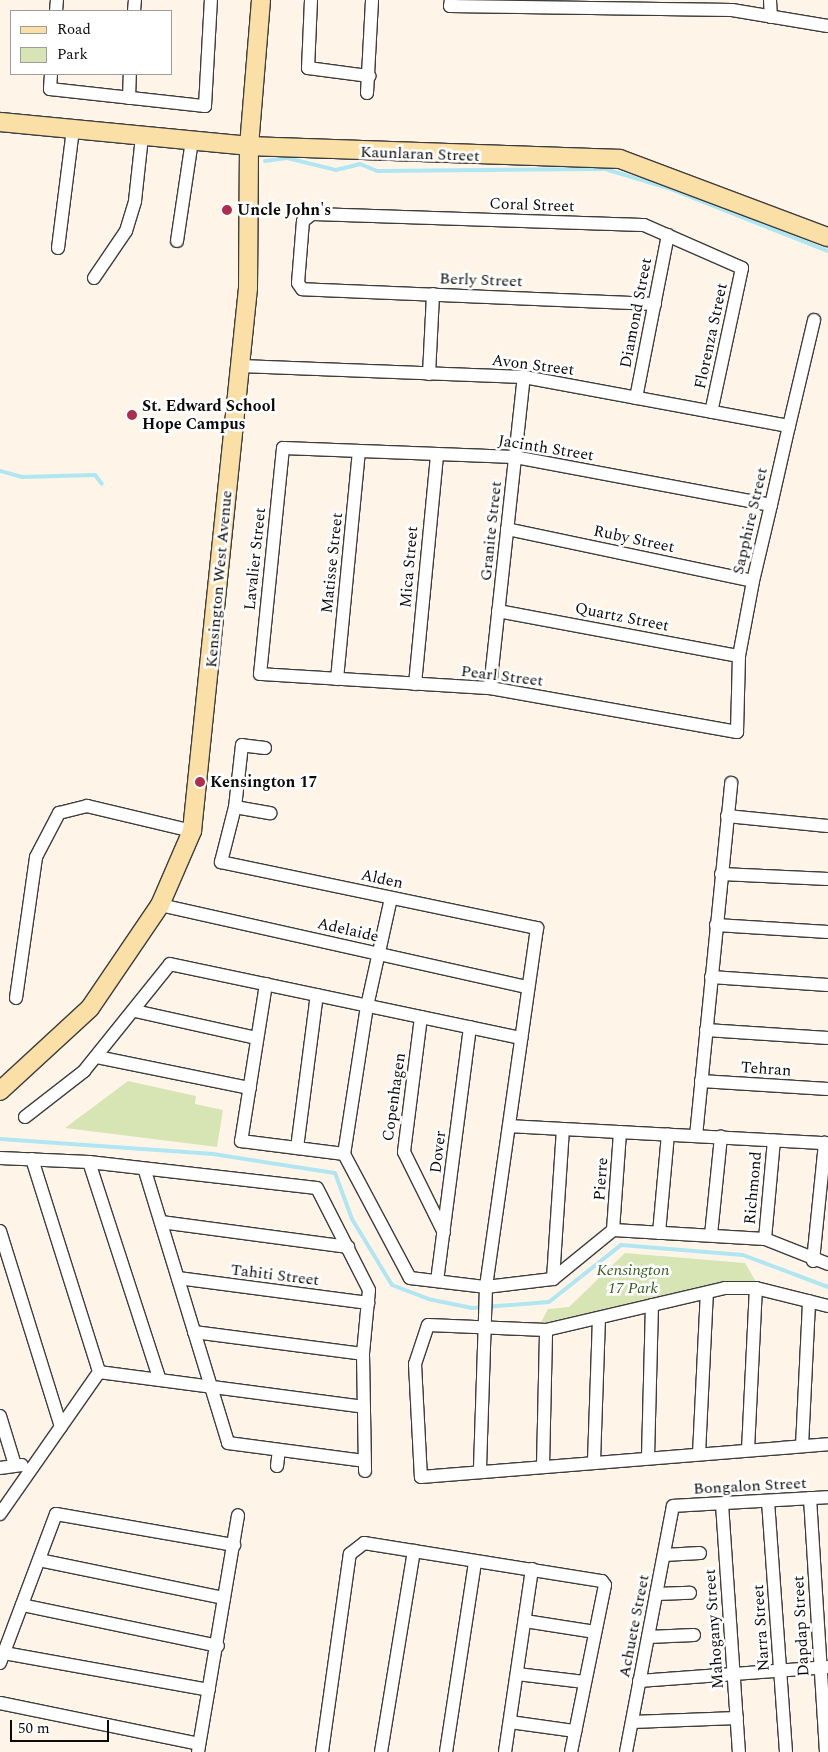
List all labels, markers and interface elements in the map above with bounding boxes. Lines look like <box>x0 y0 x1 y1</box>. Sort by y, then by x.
legend <box>10 10 172 75</box>
text: Road <box>57 18 91 41</box>
text: Park <box>57 43 88 66</box>
street label: Kaunlaran Street <box>360 142 480 166</box>
street label: Coral Street <box>489 194 575 216</box>
place label: Uncle John's <box>237 200 331 220</box>
marker: Uncle John's <box>221 204 233 216</box>
street label: Diamond Street <box>616 256 656 370</box>
street label: Berly Street <box>439 269 523 291</box>
street label: Florenza Street <box>690 281 732 391</box>
street label: Avon Street <box>491 350 575 380</box>
place label: St. Edward School Hope Campus <box>142 396 276 434</box>
marker: St. Edward School Hope Campus <box>126 409 138 421</box>
street label: Jacinth Street <box>497 431 595 465</box>
street label: Sapphire Street <box>728 466 772 576</box>
street label: Granite Street <box>476 480 506 582</box>
street label: Kensington West Avenue <box>202 489 236 669</box>
street label: Lavalier Street <box>240 507 270 611</box>
street label: Matisse Street <box>317 512 347 614</box>
street label: Ruby Street <box>592 521 676 557</box>
street label: Mica Street <box>396 525 422 609</box>
street label: Quartz Street <box>573 598 671 636</box>
street label: Pearl Street <box>460 661 544 691</box>
place label: Kensington 17 <box>210 772 317 792</box>
marker: Kensington 17 <box>194 776 206 788</box>
street label: Alden <box>359 865 405 893</box>
street label: Adelaide <box>315 914 381 946</box>
street label: Copenhagen <box>378 1052 410 1142</box>
street label: Tehran <box>740 1058 792 1080</box>
street label: Dover <box>426 1130 450 1174</box>
street label: Richmond <box>740 1151 766 1225</box>
street label: Pierre <box>590 1157 612 1201</box>
street label: Tahiti Street <box>230 1260 320 1290</box>
park label: Kensington 17 Park <box>597 1260 669 1298</box>
street label: Bongalon Street <box>693 1473 807 1499</box>
street label: Mahogany Street <box>700 1568 728 1690</box>
street label: Achuete Street <box>615 1573 653 1679</box>
street label: Dapdap Street <box>789 1575 813 1677</box>
street label: Narra Street <box>748 1584 774 1672</box>
scale bar <box>12 1710 111 1742</box>
text: 50 m <box>18 1717 50 1740</box>

